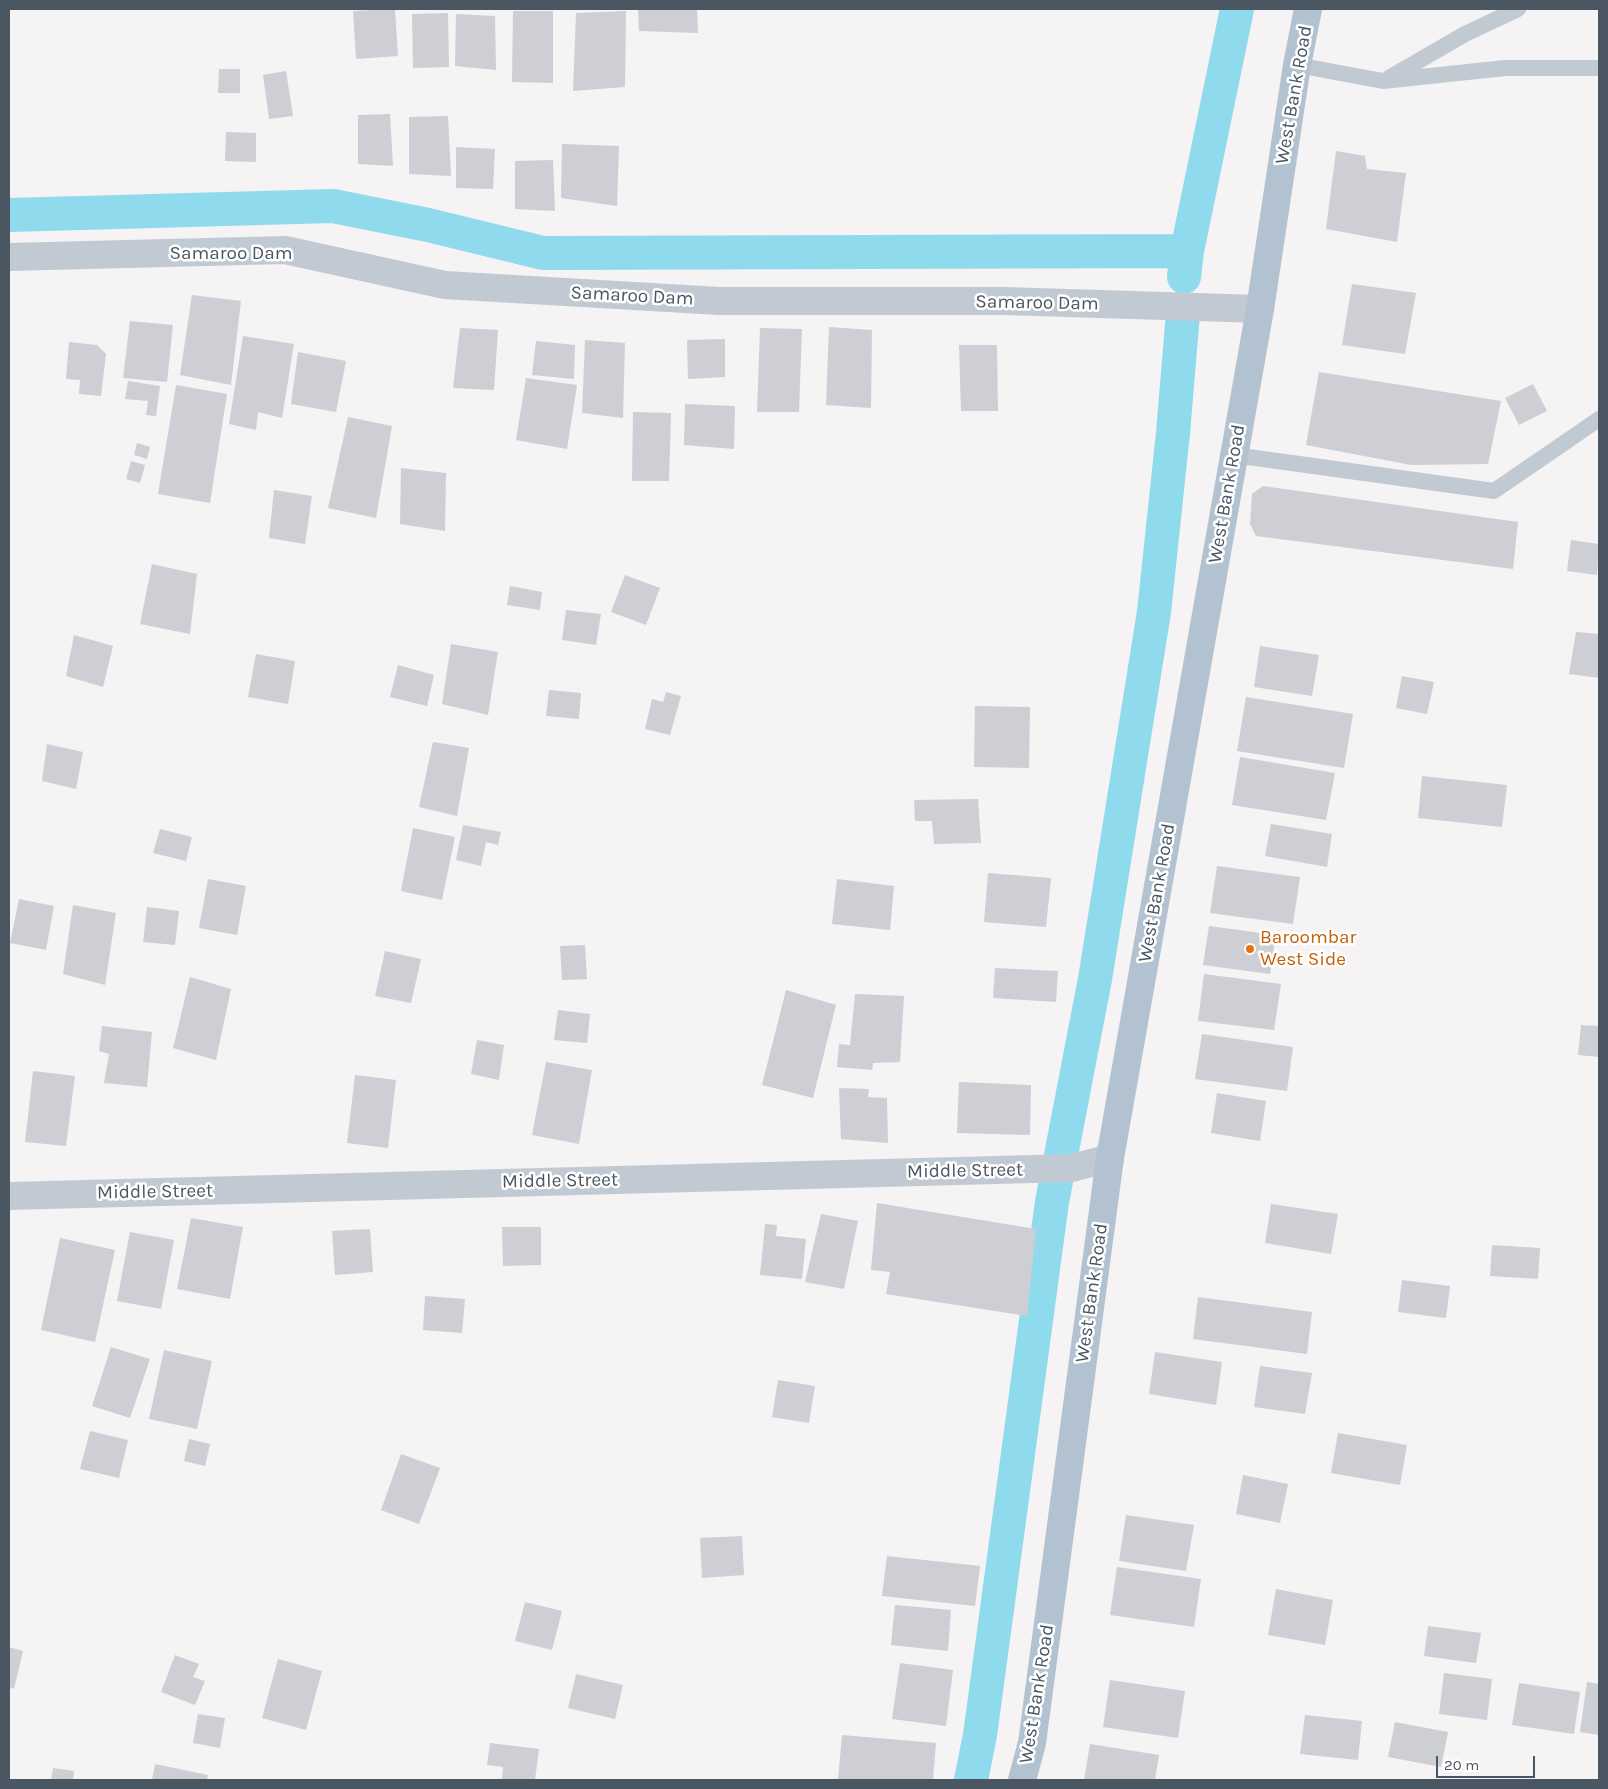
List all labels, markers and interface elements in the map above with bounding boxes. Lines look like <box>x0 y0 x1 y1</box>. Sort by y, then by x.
street label: West Bank Road <box>1271 24 1317 166</box>
street label: Samaroo Dam <box>169 243 293 265</box>
street label: Samaroo Dam <box>570 281 694 311</box>
street label: Samaroo Dam <box>975 291 1099 315</box>
street label: West Bank Road <box>1204 423 1250 565</box>
street label: West Bank Road <box>1134 822 1180 964</box>
place label: Baroombar West Side <box>1260 927 1356 971</box>
marker: Baroombar West Side <box>1244 943 1256 955</box>
street label: Middle Street <box>907 1159 1023 1183</box>
street label: Middle Street <box>502 1169 618 1193</box>
street label: Middle Street <box>97 1180 213 1204</box>
street label: West Bank Road <box>1071 1222 1113 1364</box>
street label: West Bank Road <box>1015 1623 1059 1765</box>
scale bar <box>1438 1746 1537 1778</box>
text: 20 m <box>1444 1756 1479 1774</box>

